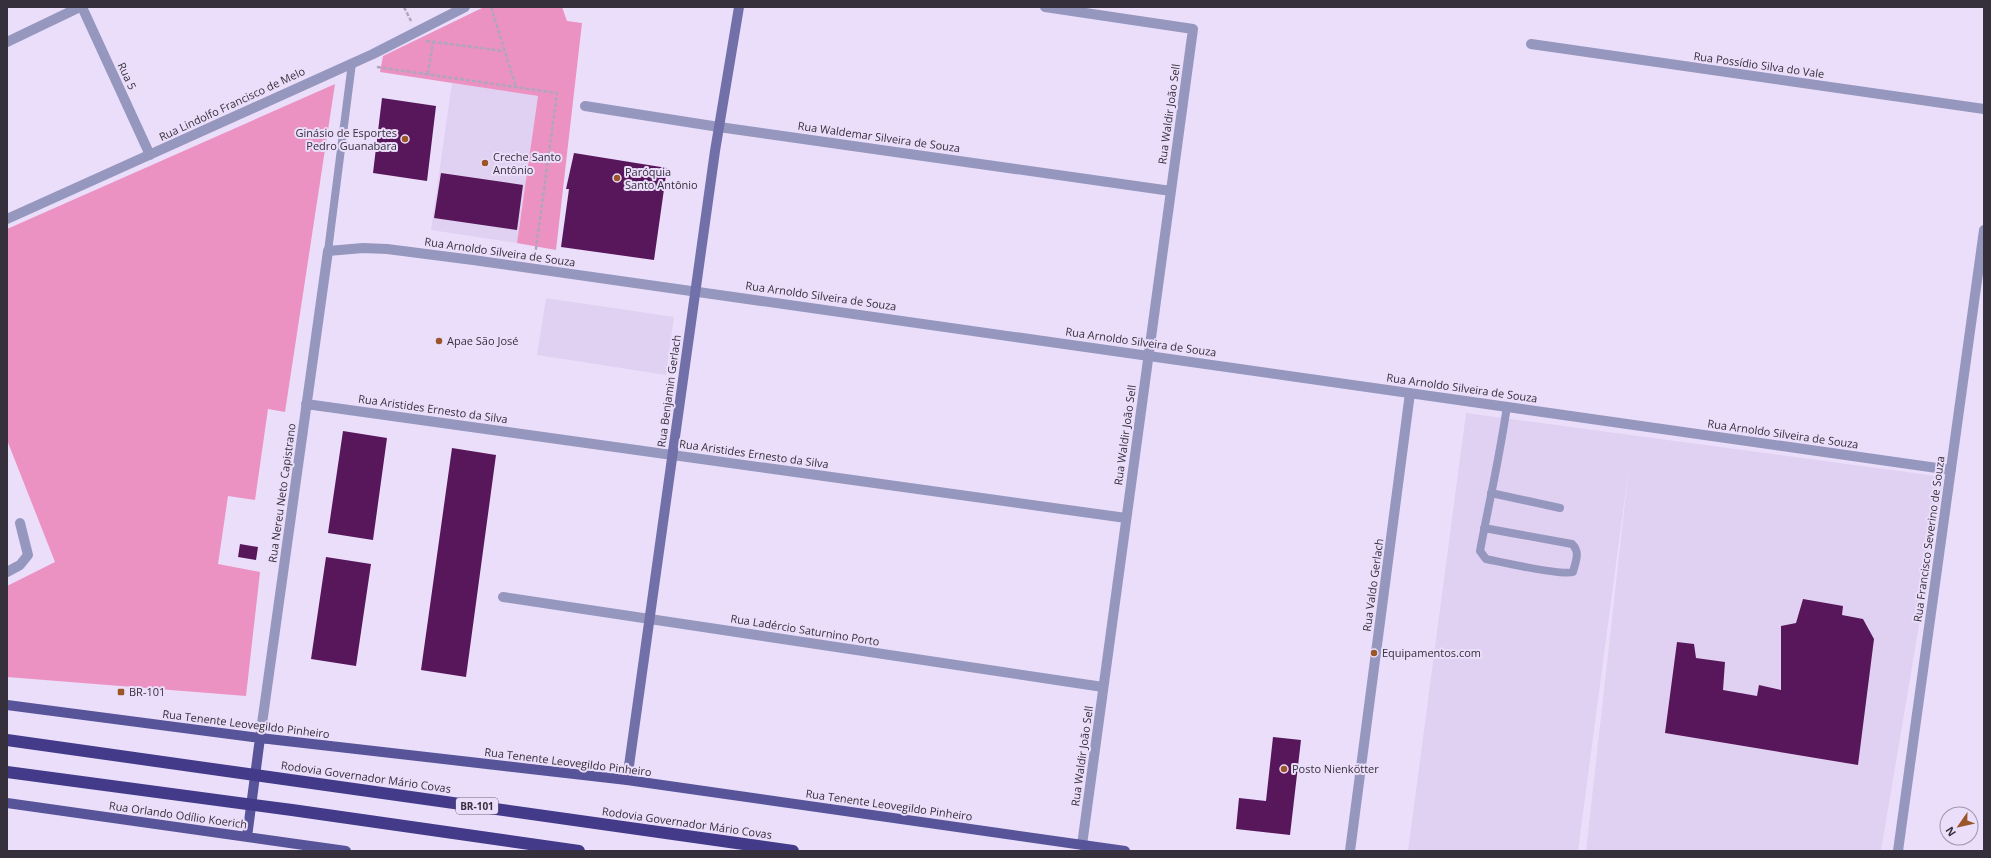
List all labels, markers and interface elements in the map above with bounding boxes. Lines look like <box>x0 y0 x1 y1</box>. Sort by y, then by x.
street label: Rua Possídio Silva do Vale <box>1693 48 1825 81</box>
street label: Rua 5 <box>115 60 140 92</box>
street label: Rua Lindolfo Francisco de Melo <box>156 63 308 144</box>
street label: Rua Waldir João Sell <box>1154 63 1183 165</box>
street label: Rua Waldemar Silveira de Souza <box>797 118 961 155</box>
place label: Ginásio de Esportes Pedro Guanabara <box>296 125 397 153</box>
marker: Ginásio de Esportes Pedro Guanabara <box>400 134 410 144</box>
place label: Creche Santo Antônio <box>493 149 561 177</box>
marker: Creche Santo Antônio <box>480 158 490 168</box>
place label: Paróquia Santo Antônio <box>625 164 698 192</box>
marker: Paróquia Santo Antônio <box>612 173 622 183</box>
street label: Rua Arnoldo Silveira de Souza <box>424 233 576 270</box>
street label: Rua Arnoldo Silveira de Souza <box>745 277 897 314</box>
street label: Rua Arnoldo Silveira de Souza <box>1065 323 1217 360</box>
place label: Apae São José <box>447 333 518 348</box>
street label: Rua Benjamin Gerlach <box>653 334 684 448</box>
marker: Apae São José <box>434 336 444 346</box>
street label: Rua Arnoldo Silveira de Souza <box>1386 369 1538 406</box>
street label: Rua Waldir João Sell <box>1110 384 1139 486</box>
street label: Rua Aristides Ernesto da Silva <box>357 391 509 426</box>
street label: Rua Arnoldo Silveira de Souza <box>1707 415 1859 452</box>
street label: Rua Nereu Neto Capistrano <box>264 422 299 564</box>
street label: Rua Aristides Ernesto da Silva <box>678 436 830 471</box>
street label: Rua Francisco Severino de Souza <box>1909 455 1948 623</box>
street label: Rua Valdo Gerlach <box>1359 537 1386 632</box>
street label: Rua Ladércio Saturnino Porto <box>730 610 881 649</box>
place label: Equipamentos.com <box>1382 645 1481 660</box>
marker: Equipamentos.com <box>1369 648 1379 658</box>
place label: BR-101 <box>129 684 165 699</box>
marker: BR-101 <box>116 687 126 697</box>
street label: Rua Waldir João Sell <box>1067 705 1096 807</box>
street label: Rua Tenente Leovegildo Pinheiro <box>162 706 331 741</box>
street label: Rua Tenente Leovegildo Pinheiro <box>484 744 653 779</box>
street label: Rodovia Governador Mário Covas <box>280 757 452 796</box>
place label: Posto Nienkötter <box>1292 761 1379 776</box>
marker: Posto Nienkötter <box>1279 764 1289 774</box>
street label: Rua Tenente Leovegildo Pinheiro <box>805 785 974 824</box>
street label: Rua Orlando Odílio Koerich <box>108 797 248 832</box>
road number: BR-101 <box>456 798 498 814</box>
street label: Rodovia Governador Mário Covas <box>601 803 773 842</box>
north arrow <box>1939 806 1979 846</box>
text: N <box>1942 824 1959 840</box>

